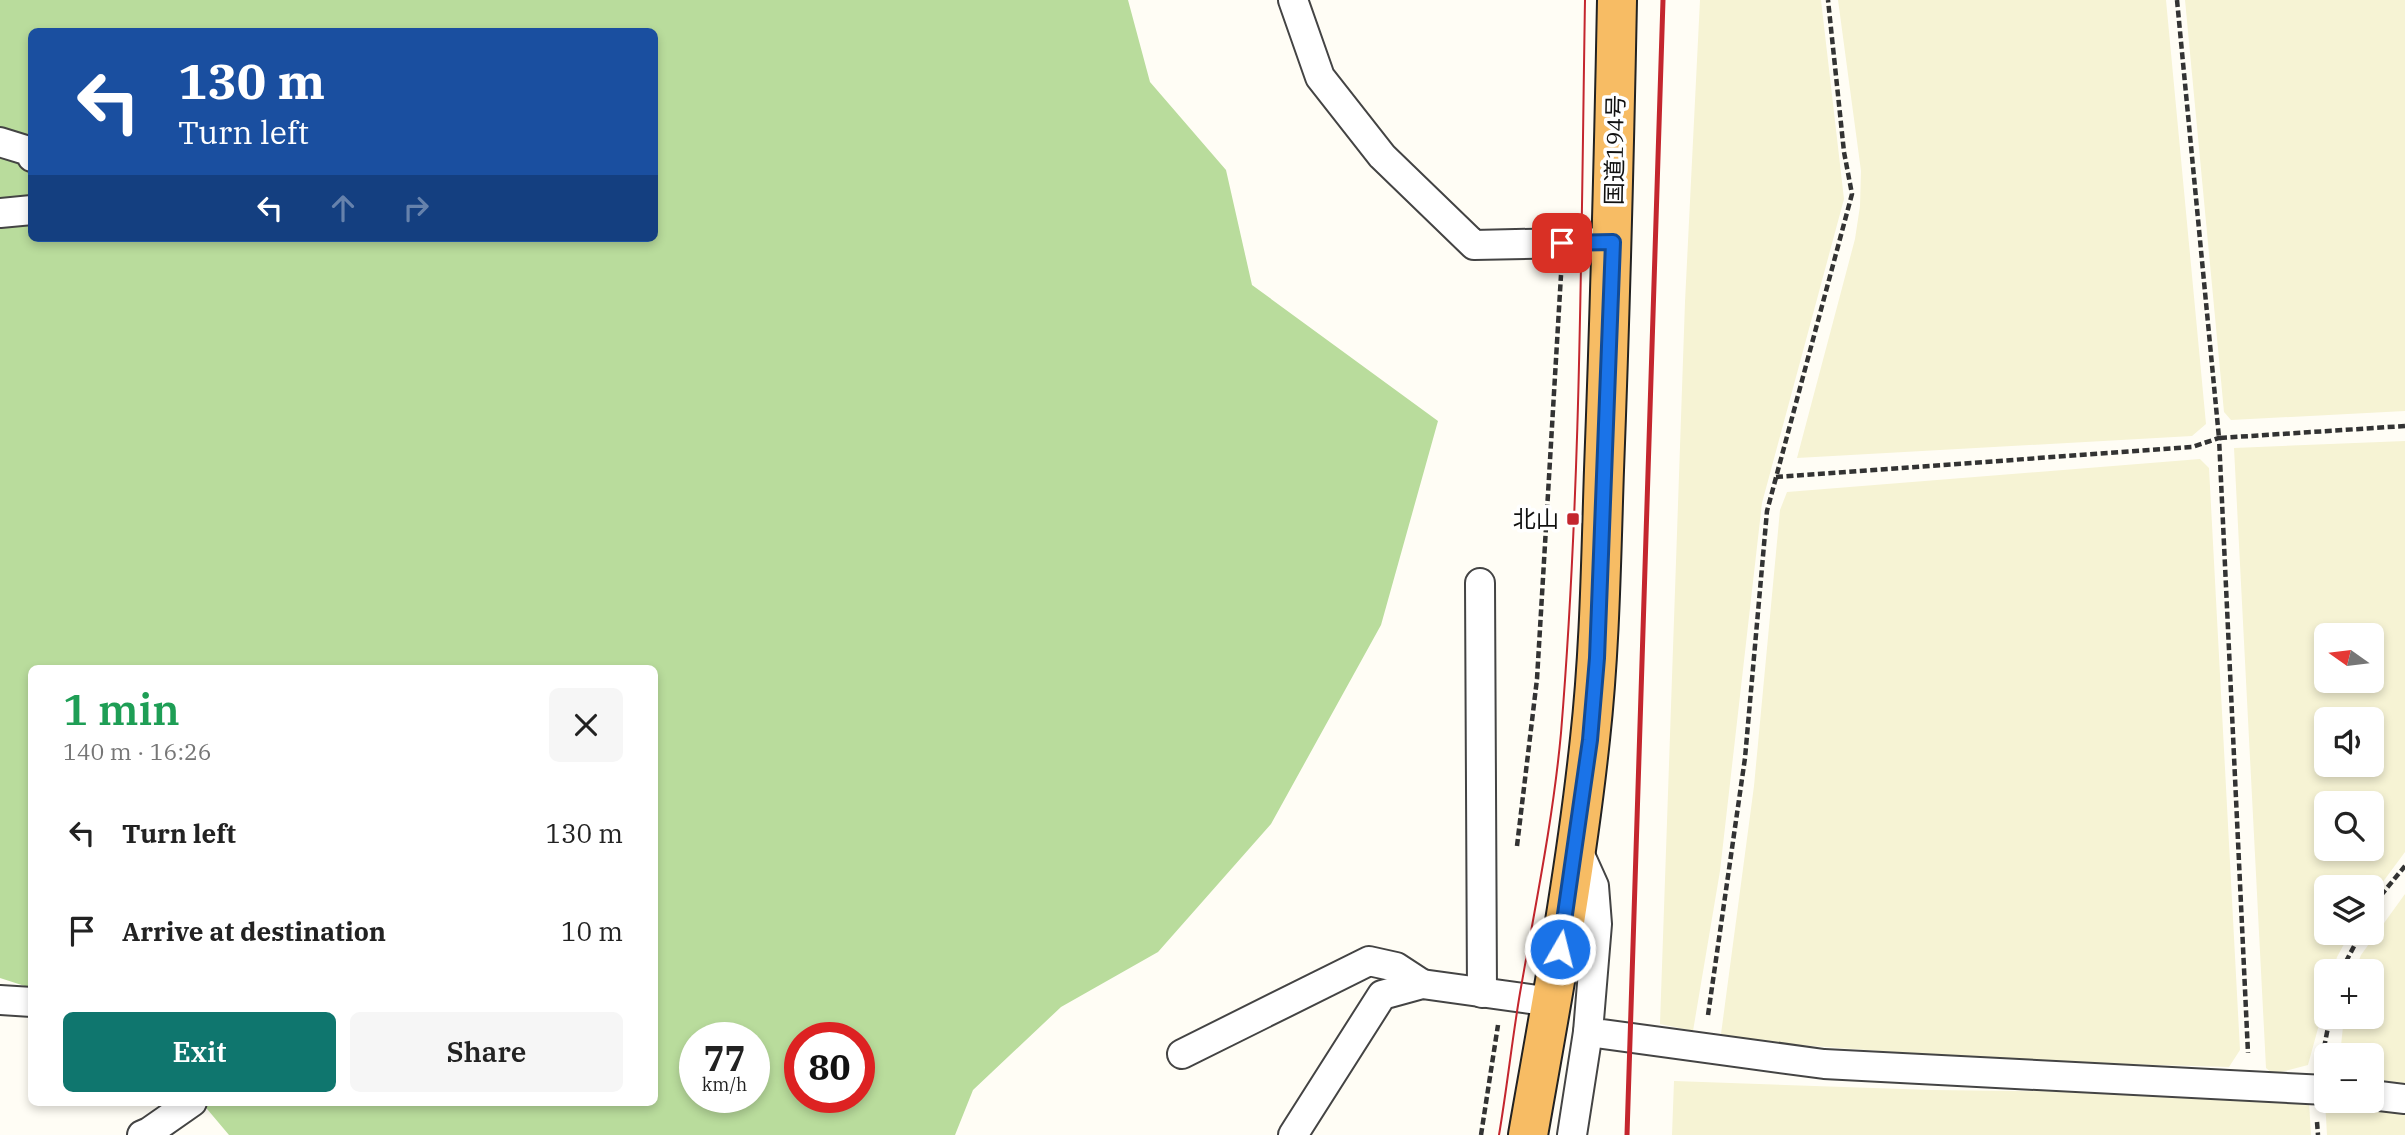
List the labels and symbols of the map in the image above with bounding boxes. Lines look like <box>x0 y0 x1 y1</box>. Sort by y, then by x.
street label: 国道194号 <box>1598 95 1630 205</box>
pin <box>1532 213 1592 273</box>
place label: 北山 <box>1513 503 1559 533</box>
marker: 北山 <box>1565 511 1581 527</box>
north arrow <box>2314 623 2384 693</box>
position arrow <box>1523 912 1597 986</box>
speed limit sign: 80 <box>784 1022 875 1113</box>

